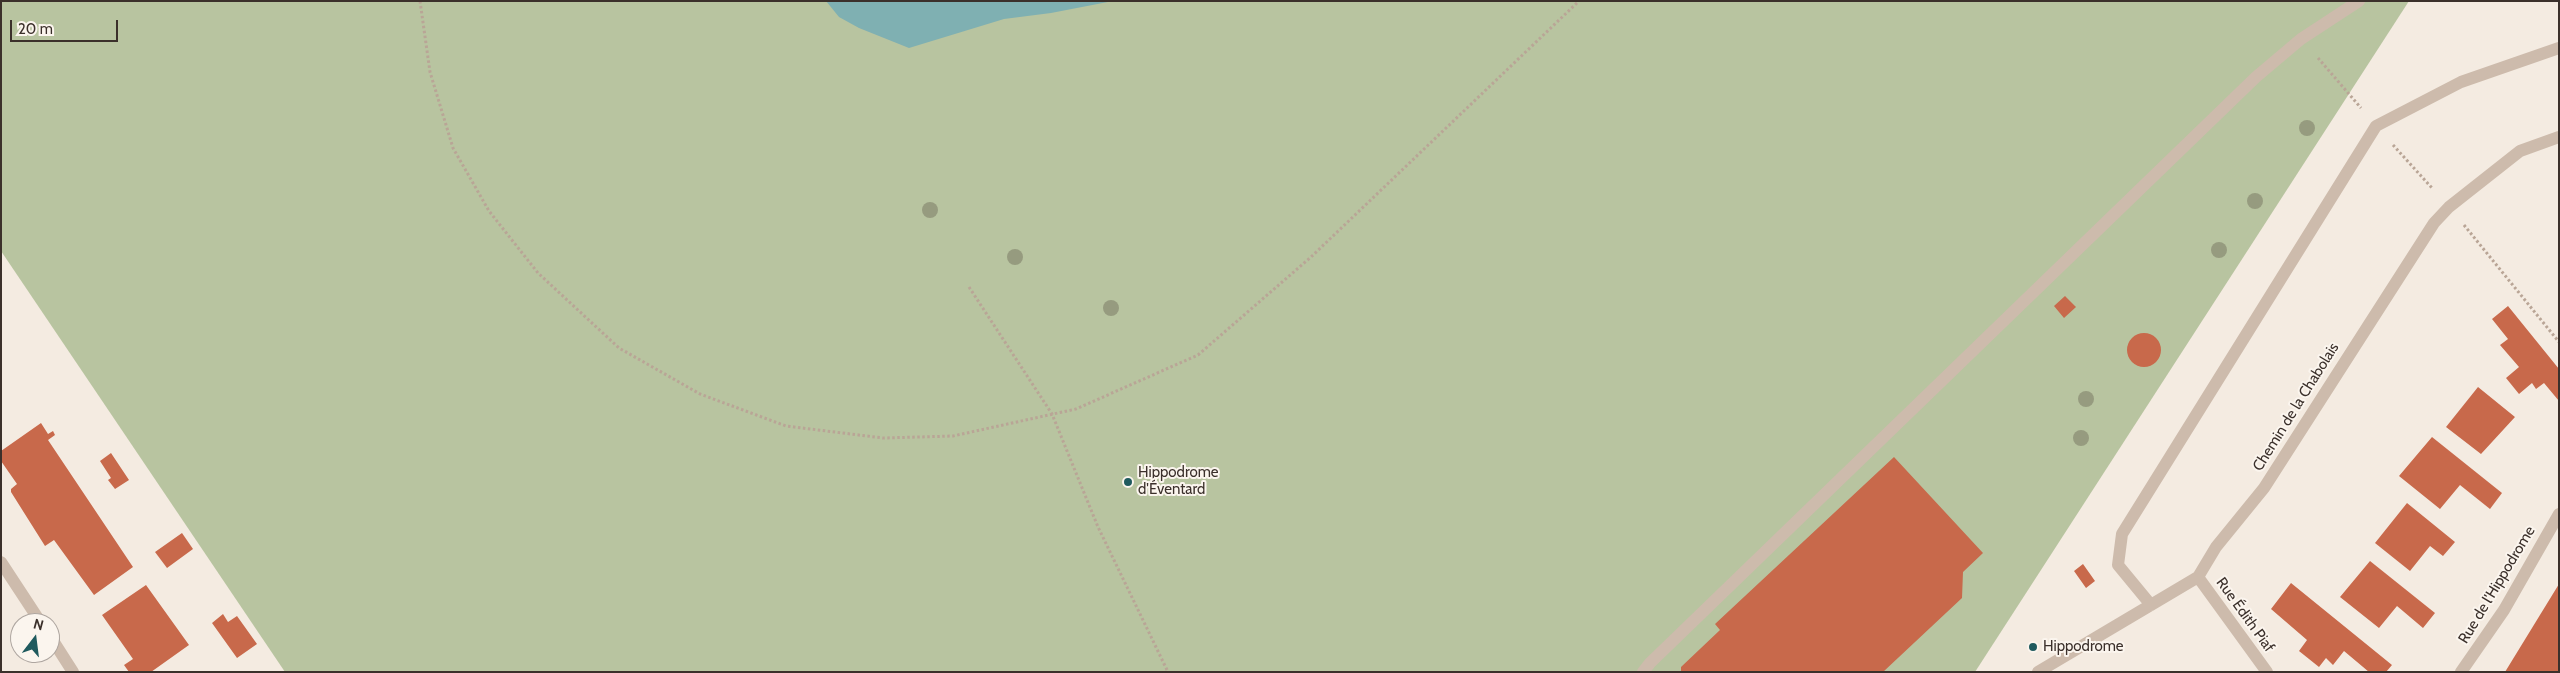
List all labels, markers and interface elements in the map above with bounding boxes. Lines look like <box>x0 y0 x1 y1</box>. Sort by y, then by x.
scale bar <box>12 10 120 42</box>
text: 20 m <box>18 20 53 38</box>
street label: Chemin de la Chabolais <box>2249 340 2343 474</box>
place label: Hippodrome d'Éventard <box>1138 464 1219 499</box>
marker: Hippodrome d'Éventard <box>1122 476 1134 488</box>
street label: Rue de l'Hippodrome <box>2455 523 2539 647</box>
street label: Rue Édith Piaf <box>2212 574 2278 656</box>
north arrow <box>10 613 60 663</box>
text: N <box>32 615 46 634</box>
place label: Hippodrome <box>2043 638 2124 656</box>
marker: Hippodrome <box>2027 641 2039 653</box>

